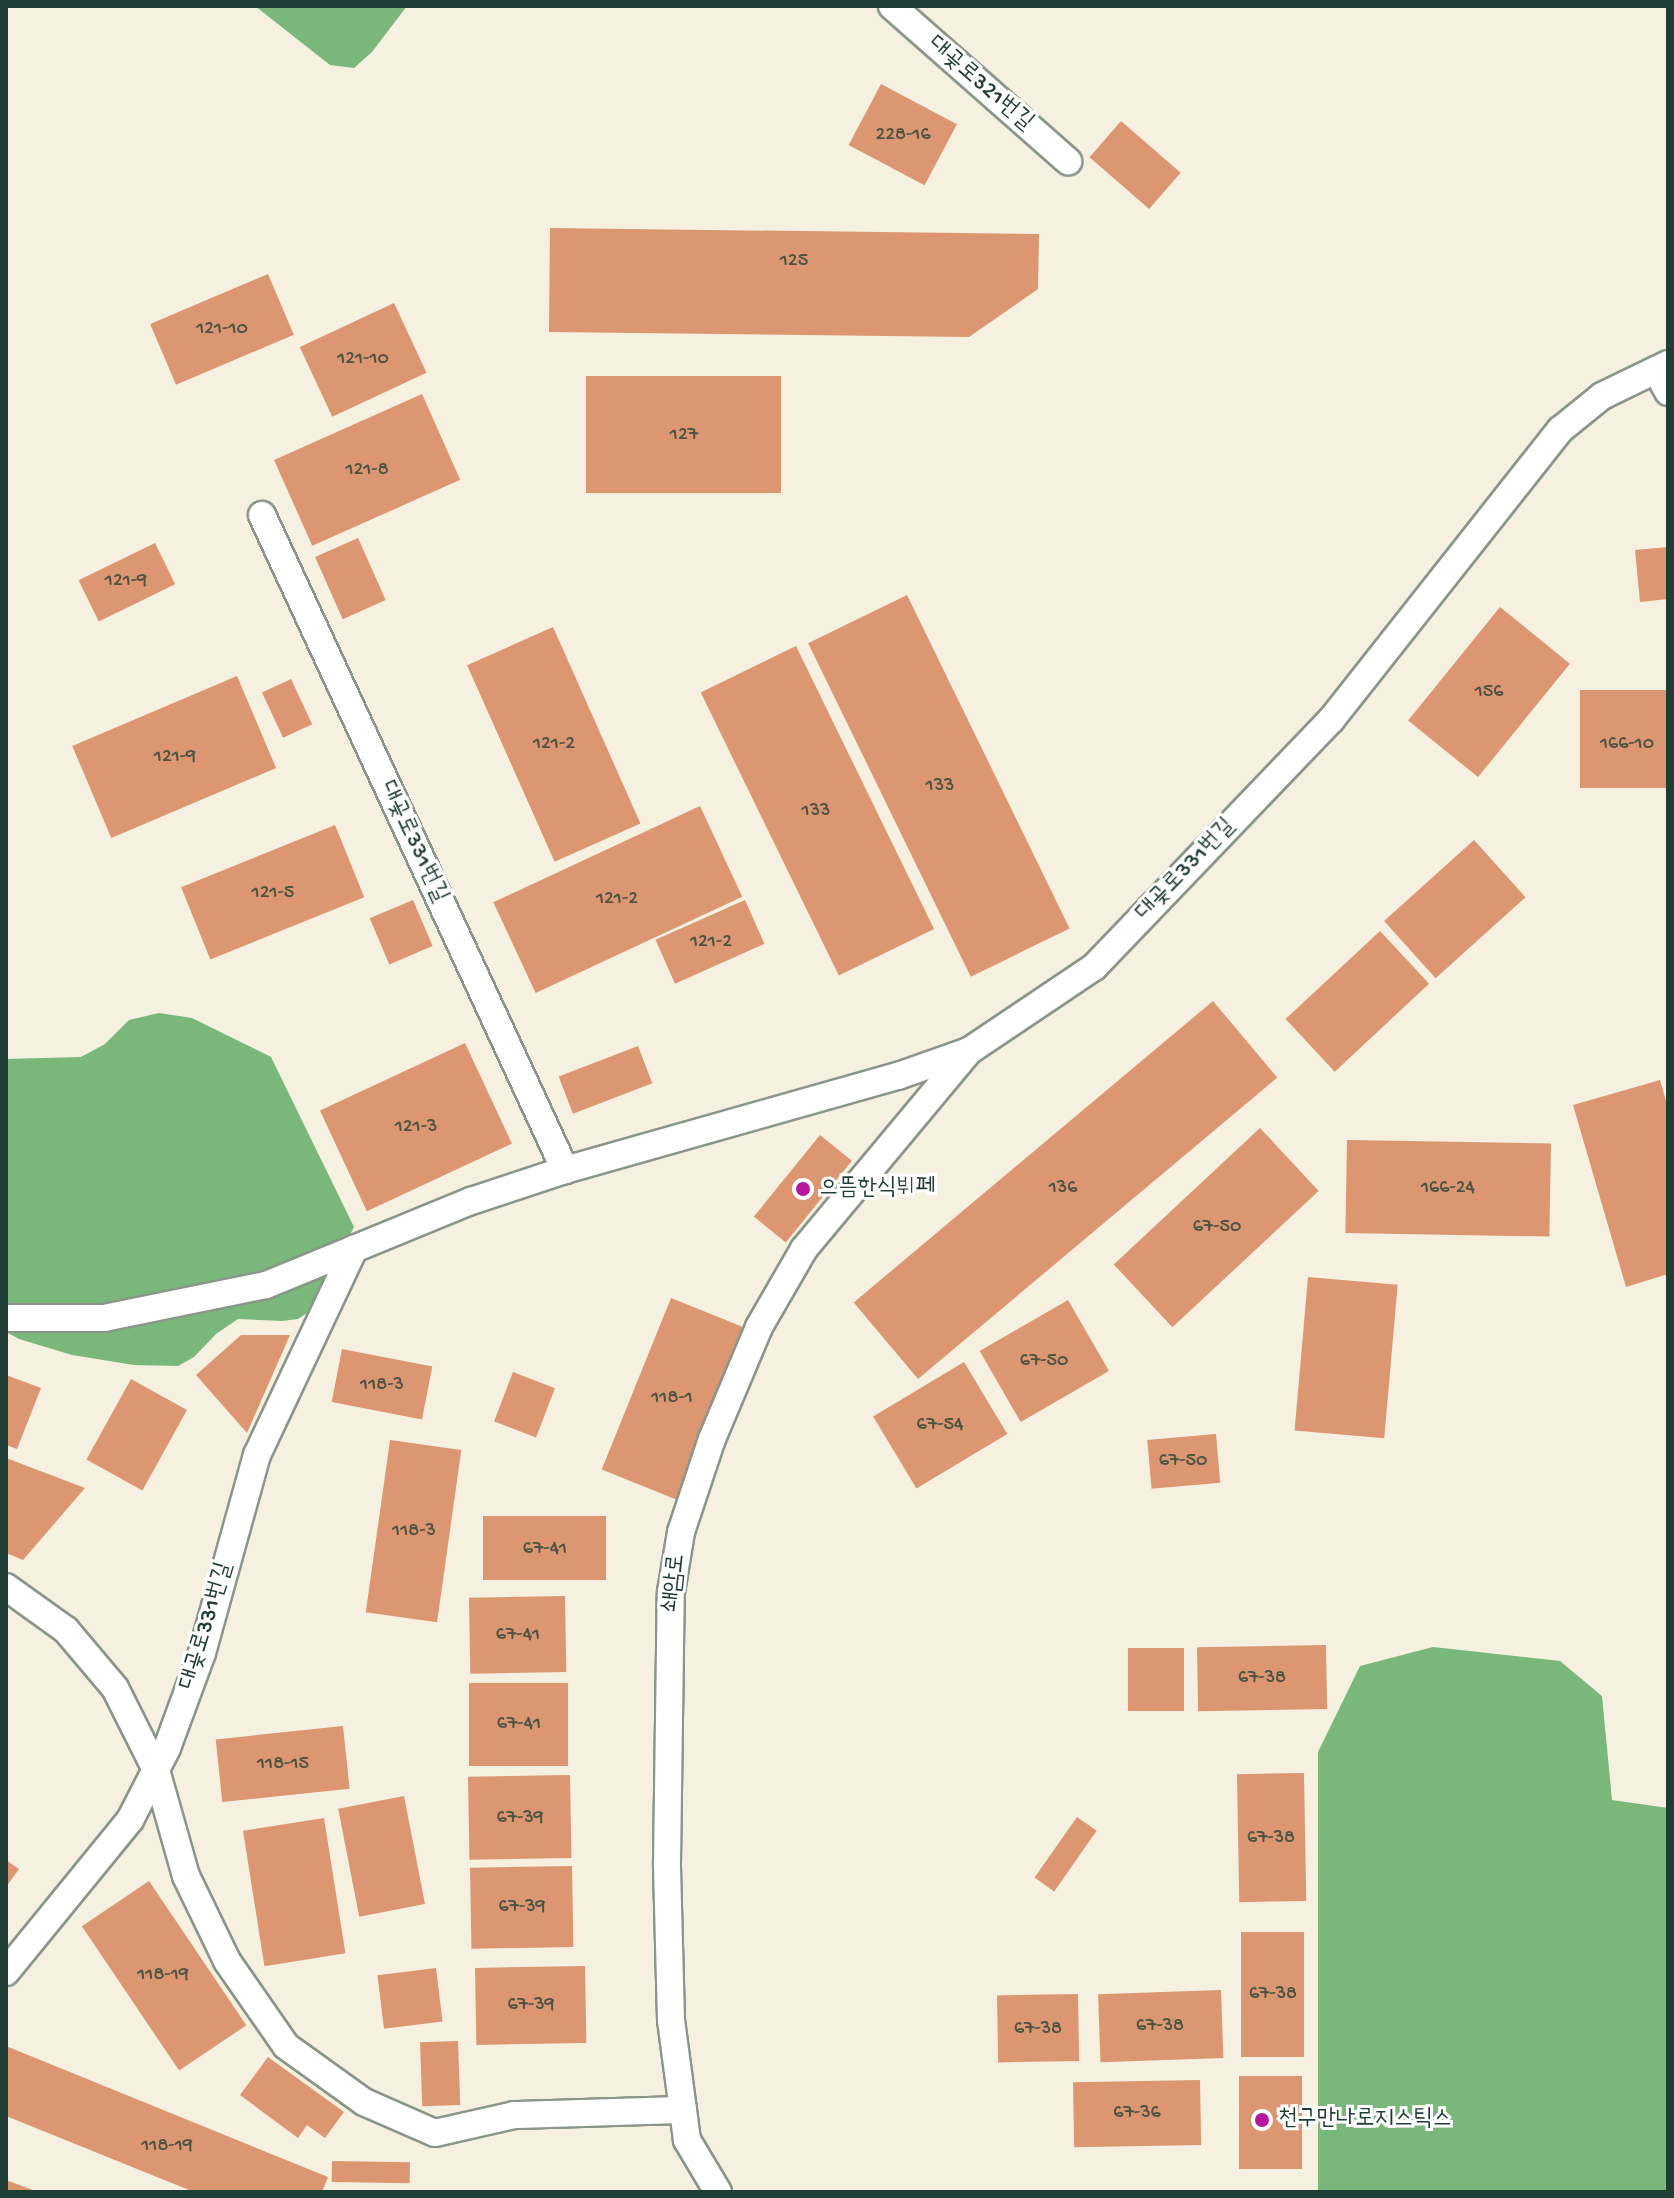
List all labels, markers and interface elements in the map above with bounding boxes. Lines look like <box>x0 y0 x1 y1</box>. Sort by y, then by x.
street label: 대곶로321번길 <box>921 30 1039 138</box>
house number: 228-16 <box>875 123 931 147</box>
house number: 125 <box>780 249 808 273</box>
house number: 121-10 <box>196 317 248 341</box>
house number: 121-10 <box>337 347 389 371</box>
house number: 127 <box>670 423 698 447</box>
house number: 121-8 <box>345 458 389 482</box>
house number: 121-9 <box>105 569 147 593</box>
house number: 156 <box>1475 680 1503 704</box>
house number: 121-2 <box>533 732 575 756</box>
house number: 166-10 <box>1600 732 1654 756</box>
house number: 121-9 <box>154 745 196 769</box>
house number: 133 <box>926 774 954 798</box>
street label: 대곶로331번길 <box>372 776 454 908</box>
house number: 133 <box>802 799 830 823</box>
street label: 대곶로331번길 <box>1130 813 1242 927</box>
house number: 121-5 <box>252 881 294 905</box>
house number: 121-2 <box>596 887 638 911</box>
house number: 121-2 <box>690 930 732 954</box>
house number: 121-3 <box>395 1115 437 1139</box>
place label: 으뜸한식뷔페 <box>819 1175 935 1203</box>
house number: 136 <box>1049 1176 1077 1200</box>
house number: 166-24 <box>1421 1176 1475 1200</box>
marker: 으뜸한식뷔페 <box>794 1180 812 1198</box>
house number: 67-50 <box>1193 1215 1241 1239</box>
house number: 67-50 <box>1020 1349 1068 1373</box>
house number: 118-3 <box>360 1373 404 1397</box>
house number: 118-1 <box>651 1386 693 1410</box>
house number: 67-54 <box>917 1413 963 1437</box>
house number: 67-50 <box>1159 1449 1207 1473</box>
house number: 118-3 <box>392 1519 436 1543</box>
house number: 67-41 <box>523 1537 567 1561</box>
street label: 쇄암로 <box>658 1553 692 1613</box>
street label: 대곶로331번길 <box>174 1559 240 1693</box>
house number: 67-41 <box>496 1623 540 1647</box>
house number: 67-38 <box>1238 1666 1286 1690</box>
house number: 67-41 <box>497 1712 541 1736</box>
house number: 118-15 <box>257 1752 309 1776</box>
house number: 67-39 <box>496 1806 544 1830</box>
house number: 67-38 <box>1247 1826 1295 1850</box>
house number: 67-39 <box>498 1895 546 1919</box>
house number: 118-19 <box>137 1963 189 1987</box>
house number: 67-38 <box>1249 1982 1297 2006</box>
house number: 67-39 <box>507 1993 555 2017</box>
house number: 67-38 <box>1136 2014 1184 2038</box>
house number: 67-38 <box>1014 2017 1062 2041</box>
house number: 67-36 <box>1113 2101 1161 2125</box>
place label: 천구만나로지스틱스 <box>1278 2106 1452 2134</box>
marker: 천구만나로지스틱스 <box>1253 2111 1271 2129</box>
house number: 118-19 <box>141 2134 193 2158</box>

